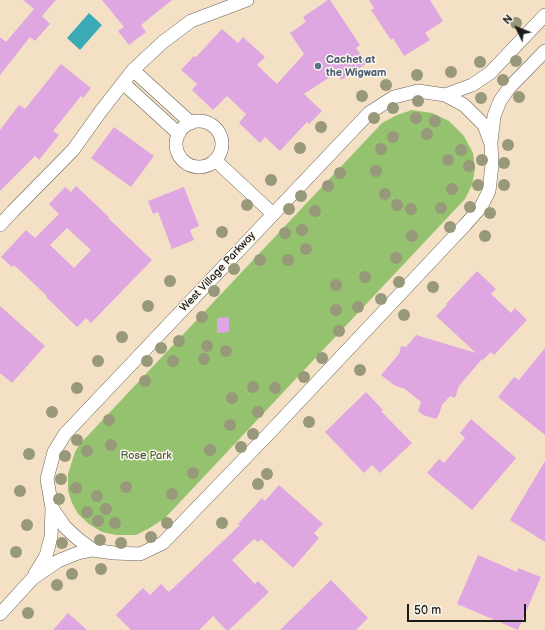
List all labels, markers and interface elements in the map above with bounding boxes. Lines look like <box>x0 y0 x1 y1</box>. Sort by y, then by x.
north arrow <box>497 8 537 48</box>
text: N <box>500 12 515 27</box>
place label: Cachet at the Wigwam <box>326 53 386 79</box>
marker: Cachet at the Wigwam <box>313 61 323 71</box>
street label: West Village Parkway <box>178 229 258 315</box>
park label: Rose Park <box>120 449 172 463</box>
scale bar <box>409 596 528 622</box>
text: 50 m <box>414 603 441 618</box>

